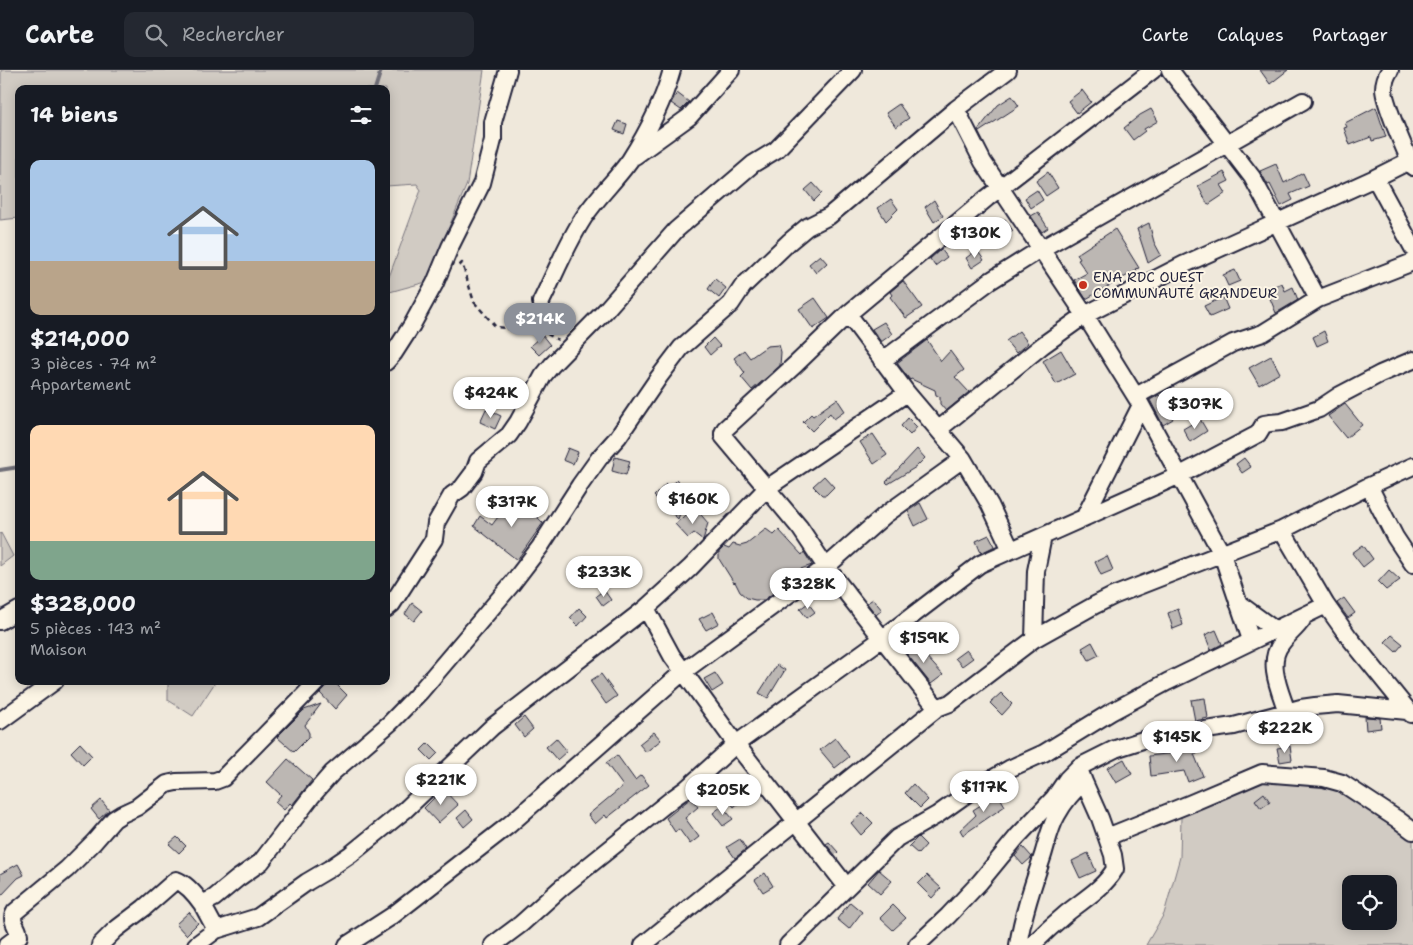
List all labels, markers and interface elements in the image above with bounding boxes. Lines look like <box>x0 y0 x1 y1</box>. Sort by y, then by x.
search box <box>124 12 474 57</box>
text: Carte <box>25 19 94 51</box>
icon: search <box>142 21 170 49</box>
text: Rechercher <box>182 22 285 47</box>
text: Carte <box>1142 23 1189 47</box>
text: Calques <box>1217 23 1284 47</box>
text: Partager <box>1312 23 1388 47</box>
text: 14 biens <box>30 101 118 129</box>
icon: filters <box>347 101 375 129</box>
icon: home <box>158 193 248 283</box>
pin: $130K <box>940 216 1010 259</box>
text: $130K <box>950 222 1000 243</box>
place label: ENA RDC OUEST COMMUNAUTÉ GRANDEUR <box>1093 268 1277 302</box>
marker: ENA RDC OUEST COMMUNAUTÉ GRANDEUR <box>1077 279 1089 291</box>
pin: $214K <box>505 302 575 345</box>
text: $214K <box>515 308 565 329</box>
text: $214,000 <box>30 325 130 353</box>
text: 3 pièces · 74 m² <box>30 353 157 374</box>
text: Appartement <box>30 374 131 395</box>
pin: $424K <box>456 376 526 419</box>
text: $424K <box>464 382 518 403</box>
pin: $307K <box>1160 388 1230 430</box>
text: $307K <box>1168 393 1222 414</box>
icon: home <box>158 458 248 548</box>
pin: $160K <box>658 482 728 525</box>
pin: $317K <box>477 486 547 528</box>
text: $160K <box>668 488 718 509</box>
text: $317K <box>487 491 537 512</box>
pin: $233K <box>569 556 639 598</box>
text: $233K <box>577 561 631 582</box>
pin: $328K <box>773 568 843 610</box>
text: $328K <box>781 573 835 594</box>
text: $328,000 <box>30 590 136 618</box>
text: 5 pièces · 143 m² <box>30 618 161 639</box>
pin: $159K <box>889 622 959 664</box>
text: $159K <box>899 627 949 648</box>
text: Maison <box>30 639 87 660</box>
pin: $222K <box>1250 712 1320 754</box>
text: $222K <box>1258 717 1312 738</box>
pin: $145K <box>1142 720 1212 763</box>
text: $145K <box>1153 726 1201 747</box>
pin: $221K <box>406 764 476 806</box>
text: $221K <box>416 769 466 790</box>
pin: $117K <box>949 770 1019 813</box>
pin: $205K <box>688 774 758 816</box>
text: $117K <box>961 776 1007 797</box>
text: $205K <box>696 779 750 800</box>
map controls <box>1342 875 1397 930</box>
button: locate <box>1342 875 1397 930</box>

